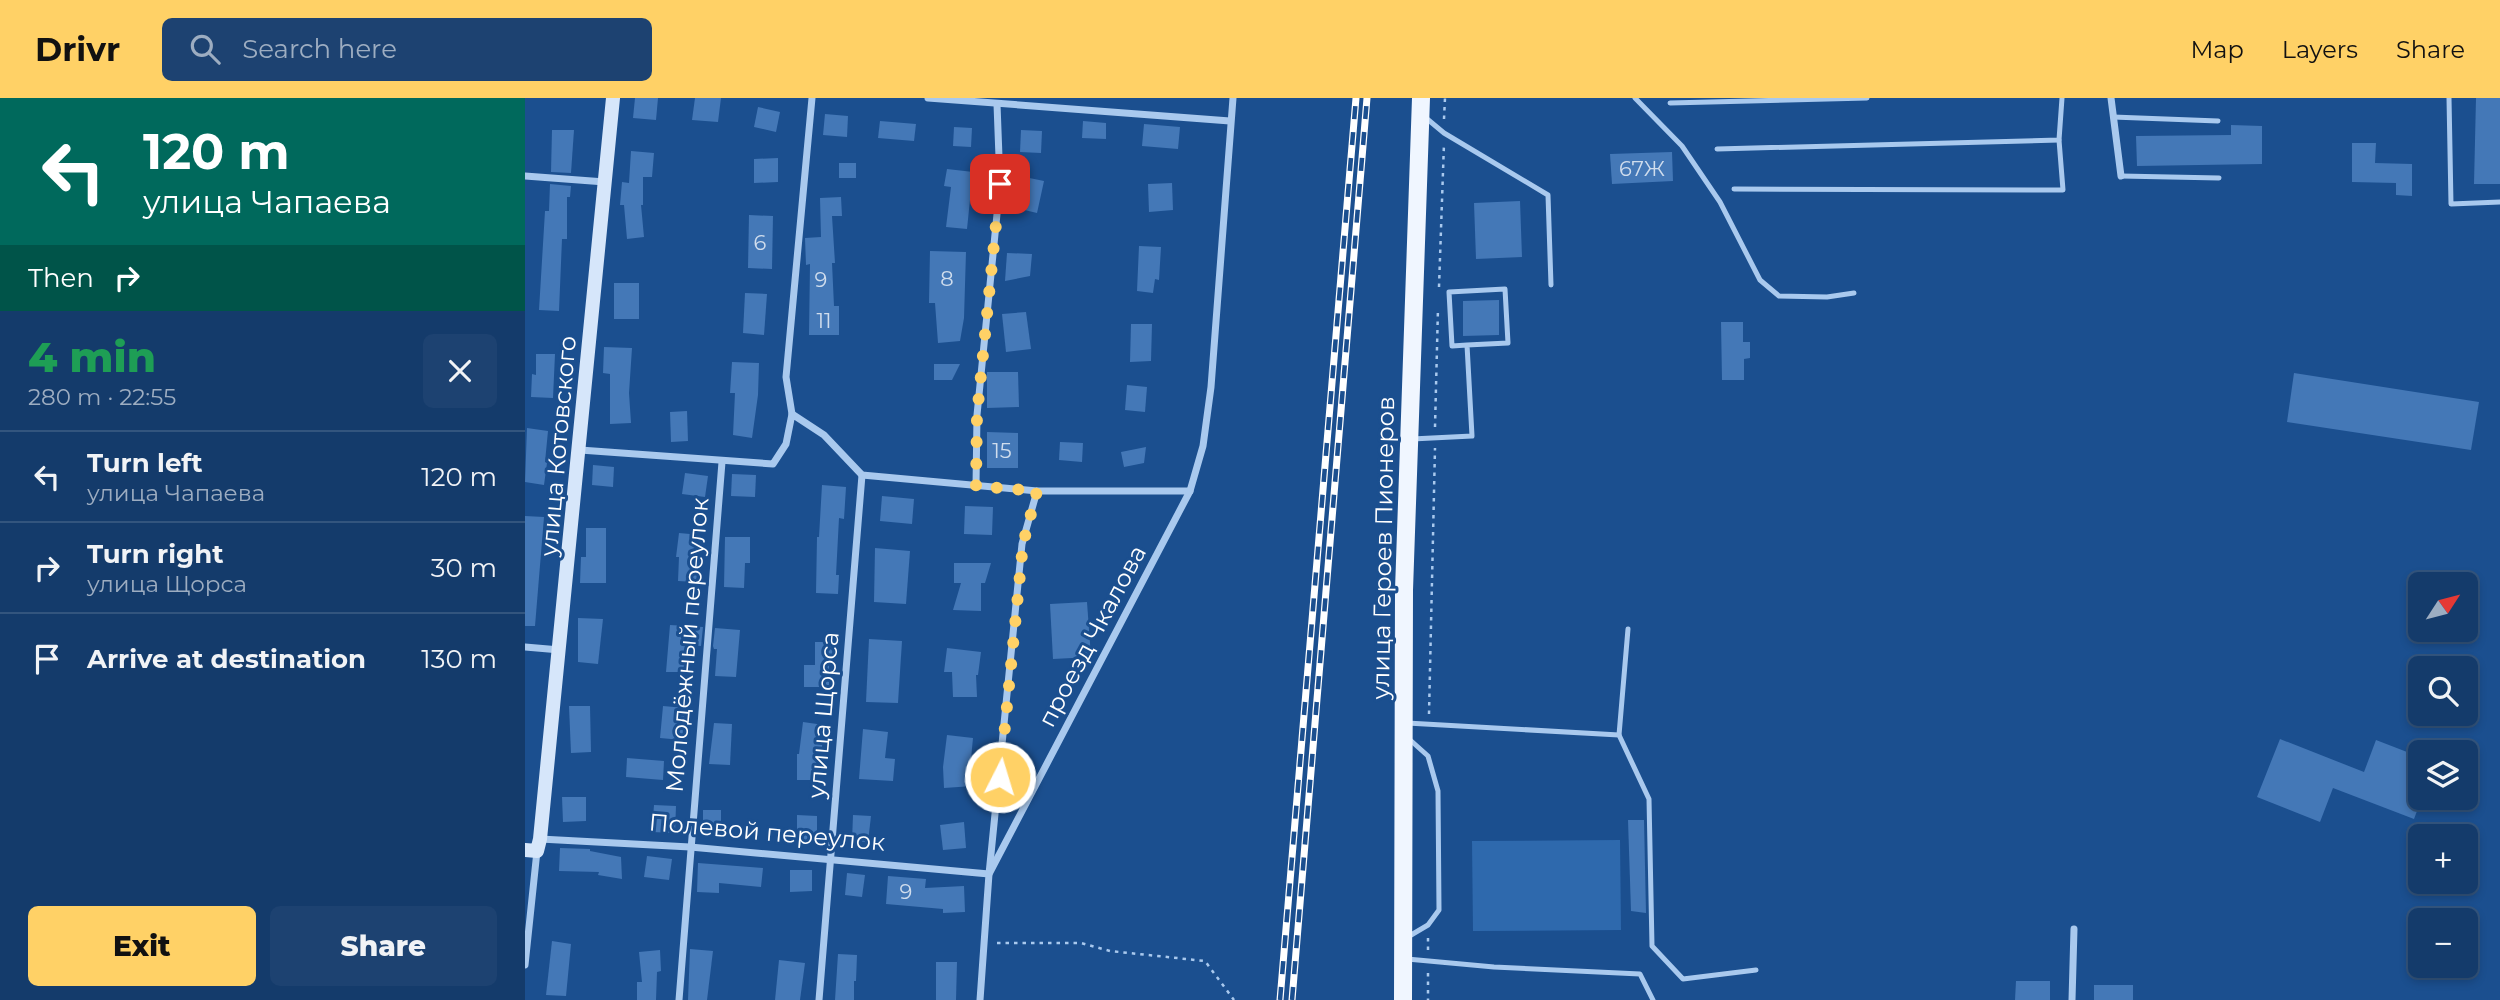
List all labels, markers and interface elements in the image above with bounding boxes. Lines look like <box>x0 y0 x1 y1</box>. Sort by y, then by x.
search box <box>162 18 652 81</box>
text: Drivr <box>35 29 120 69</box>
icon: search <box>186 30 224 68</box>
text: Search here <box>242 33 397 65</box>
text: Map <box>2190 35 2244 64</box>
text: Layers <box>2282 35 2358 64</box>
text: Share <box>2396 35 2465 64</box>
text: 120 m <box>143 122 290 181</box>
icon: left <box>28 126 119 217</box>
pin <box>970 154 1030 214</box>
house number: 67Ж <box>1619 156 1665 181</box>
icon: arrive <box>981 165 1019 203</box>
text: улица Чапаева <box>143 182 391 221</box>
house number: 6 <box>754 230 767 255</box>
icon: right <box>108 259 146 297</box>
text: Then <box>28 262 94 294</box>
house number: 8 <box>940 266 954 291</box>
house number: 9 <box>815 267 827 292</box>
house number: 11 <box>816 308 832 333</box>
text: 4 min <box>28 331 156 383</box>
button: close <box>423 334 497 408</box>
street label: улица Котовского <box>534 335 582 558</box>
text: 280 m · 22:55 <box>28 383 176 411</box>
street label: улица Героев Пионеров <box>1366 396 1400 701</box>
house number: 15 <box>992 438 1012 463</box>
text: Turn left <box>87 447 203 479</box>
icon: left <box>28 458 66 496</box>
text: 120 m <box>421 461 497 493</box>
text: улица Чапаева <box>87 479 265 507</box>
street label: Молодёжный переулок <box>660 496 714 794</box>
text: Turn right <box>87 538 223 570</box>
street label: проезд Чкалова <box>1032 540 1152 732</box>
icon: right <box>28 549 66 587</box>
text: 30 m <box>431 552 497 584</box>
text: улица Щорса <box>87 570 247 598</box>
north arrow <box>2408 572 2478 642</box>
map controls <box>2408 572 2478 978</box>
street label: улица Щорса <box>801 631 845 800</box>
icon: arrive <box>28 640 66 678</box>
text: Arrive at destination <box>87 643 366 675</box>
text: 130 m <box>421 643 497 675</box>
button: search <box>2408 656 2478 726</box>
position arrow <box>963 740 1037 814</box>
button: layers <box>2408 740 2478 810</box>
street label: Полевой переулок <box>648 807 886 857</box>
button: + <box>2408 824 2478 894</box>
house number: 9 <box>900 879 912 904</box>
button: Exit <box>28 906 256 986</box>
button: Share <box>270 906 497 986</box>
button: − <box>2408 908 2478 978</box>

